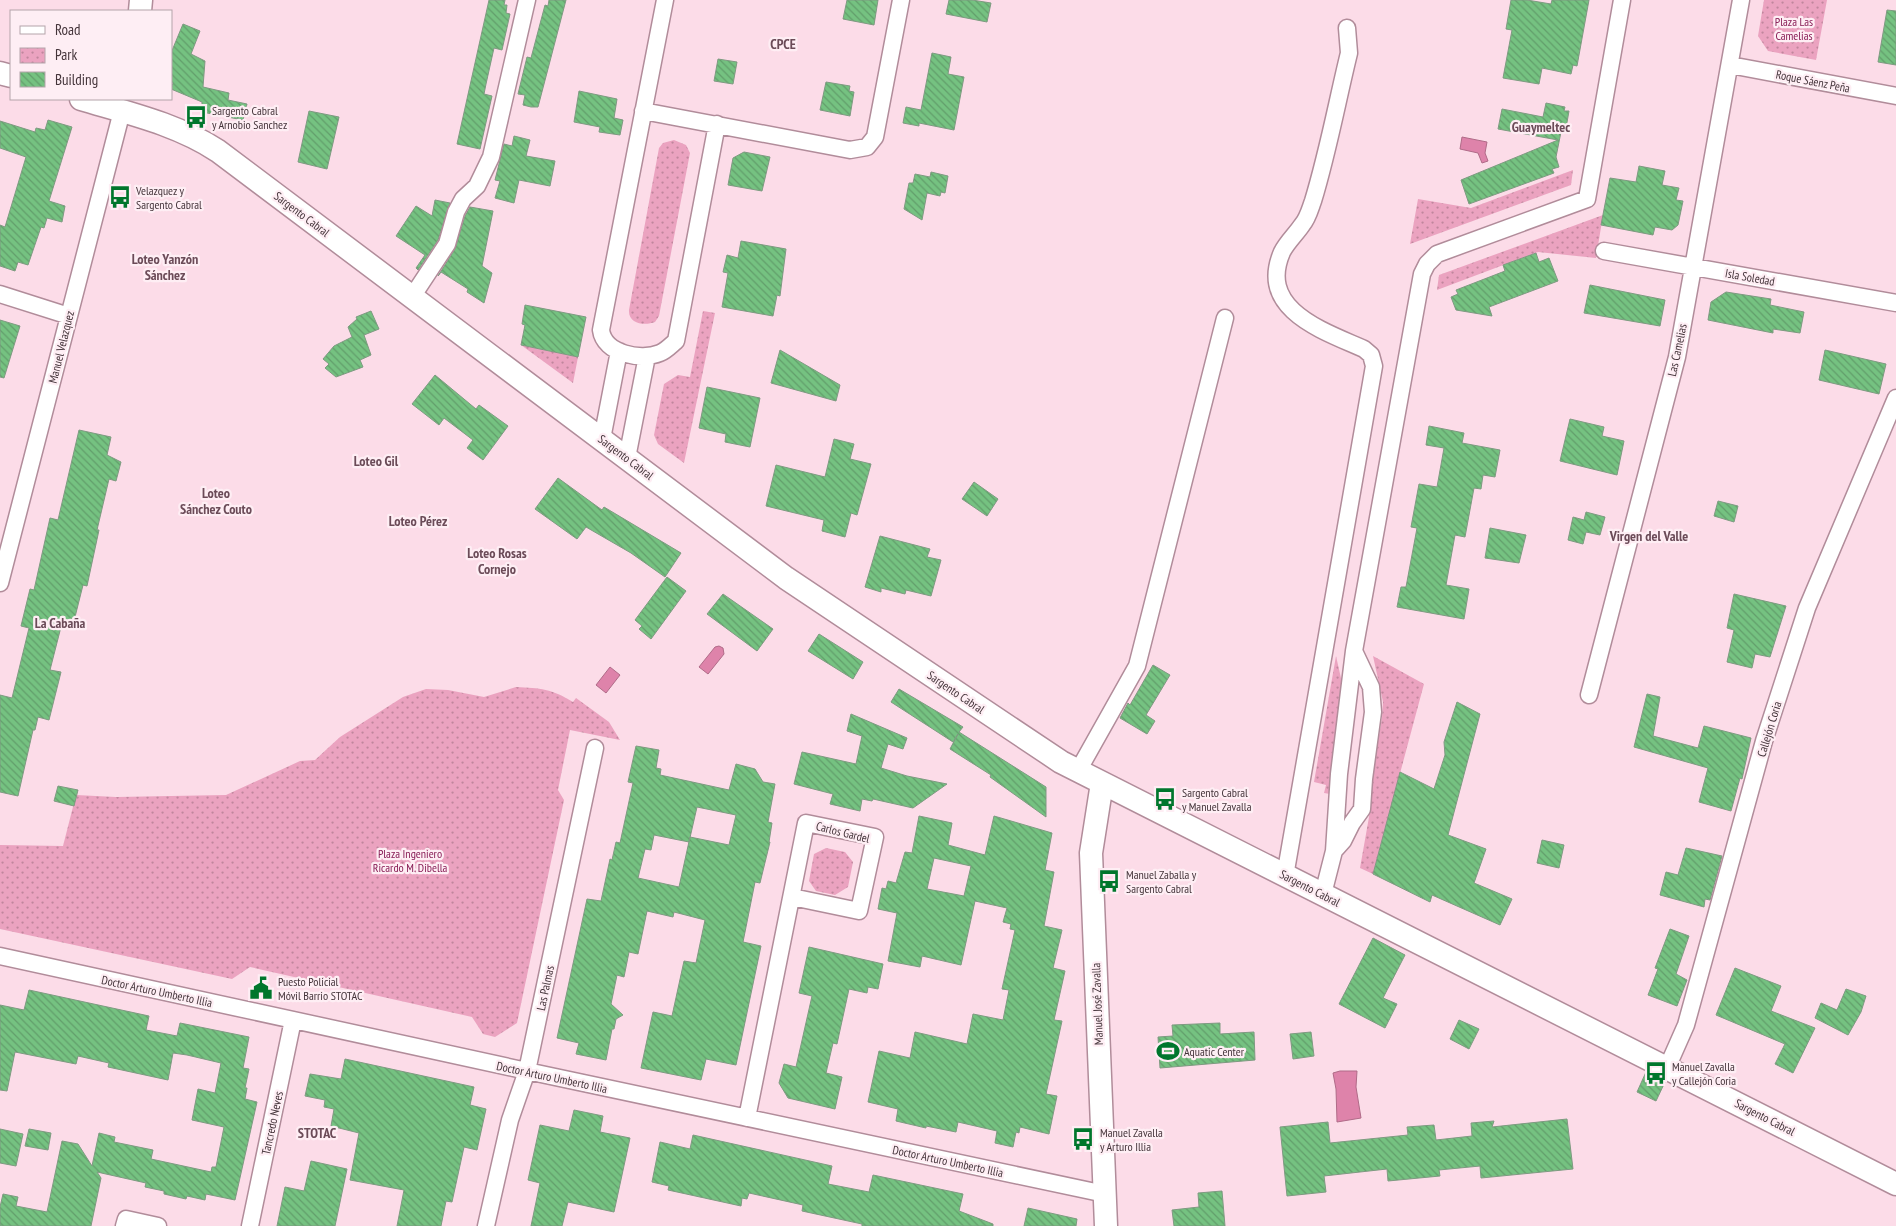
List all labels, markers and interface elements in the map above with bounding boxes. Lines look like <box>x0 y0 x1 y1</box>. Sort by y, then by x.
legend <box>10 10 172 100</box>
park label: Plaza Las Camelias <box>1775 14 1813 43</box>
text: Road <box>55 20 81 39</box>
district label: CPCE <box>770 35 796 53</box>
text: Park <box>55 45 77 64</box>
street label: Roque Sáenz Peña <box>1775 66 1852 96</box>
text: Building <box>55 70 98 89</box>
place label: Sargento Cabral y Arnobio Sanchez <box>212 103 287 132</box>
bus stop icon: Sargento Cabral y Arnobio Sanchez <box>183 104 209 130</box>
district label: Guaymeltec <box>1512 118 1570 136</box>
place label: Velazquez y Sargento Cabral <box>135 183 202 212</box>
bus stop icon: Velazquez y Sargento Cabral <box>107 184 133 210</box>
street label: Sargento Cabral <box>271 188 333 240</box>
district label: Loteo Yanzón Sánchez <box>132 250 198 284</box>
street label: Isla Soledad <box>1724 265 1776 289</box>
street label: Manuel Velazquez <box>45 309 77 385</box>
street label: Las Camelias <box>1664 322 1690 378</box>
street label: Sargento Cabral <box>595 431 657 483</box>
district label: Loteo Gil <box>354 452 399 470</box>
district label: Loteo Sánchez Couto <box>180 484 252 518</box>
district label: Loteo Pérez <box>389 512 447 530</box>
district label: Virgen del Valle <box>1609 527 1688 545</box>
district label: Loteo Rosas Cornejo <box>467 544 527 578</box>
district label: La Cabaña <box>35 614 85 632</box>
street label: Sargento Cabral <box>925 667 988 717</box>
street label: Callejón Coria <box>1753 699 1785 759</box>
place label: Sargento Cabral y Manuel Zavalla <box>1182 785 1252 814</box>
bus stop icon: Sargento Cabral y Manuel Zavalla <box>1152 786 1178 812</box>
street label: Carlos Gardel <box>815 818 872 846</box>
park label: Plaza Ingeniero Ricardo M. Dibella <box>373 846 448 875</box>
street label: Sargento Cabral <box>1277 866 1343 910</box>
place label: Manuel Zaballa y Sargento Cabral <box>1126 867 1197 896</box>
bus stop icon: Manuel Zaballa y Sargento Cabral <box>1096 868 1122 894</box>
street label: Manuel José Zavalla <box>1088 962 1106 1045</box>
street label: Las Palmas <box>533 964 557 1012</box>
street label: Doctor Arturo Umberto Illia <box>100 972 214 1010</box>
place label: Puesto Policial Móvil Barrio STOTAC <box>278 974 363 1003</box>
public building icon: Puesto Policial Móvil Barrio STOTAC <box>248 975 274 1001</box>
sports icon: Aquatic Center <box>1155 1038 1181 1064</box>
place label: Aquatic Center <box>1184 1044 1245 1059</box>
street label: Doctor Arturo Umberto Illia <box>495 1058 609 1096</box>
place label: Manuel Zavalla y Callejón Coria <box>1672 1059 1736 1088</box>
bus stop icon: Manuel Zavalla y Callejón Coria <box>1643 1060 1669 1086</box>
street label: Tancredo Neves <box>258 1090 286 1156</box>
street label: Sargento Cabral <box>1732 1095 1798 1139</box>
district label: STOTAC <box>298 1124 337 1142</box>
place label: Manuel Zavalla y Arturo Illia <box>1100 1125 1163 1154</box>
bus stop icon: Manuel Zavalla y Arturo Illia <box>1070 1126 1096 1152</box>
street label: Doctor Arturo Umberto Illia <box>891 1142 1005 1180</box>

